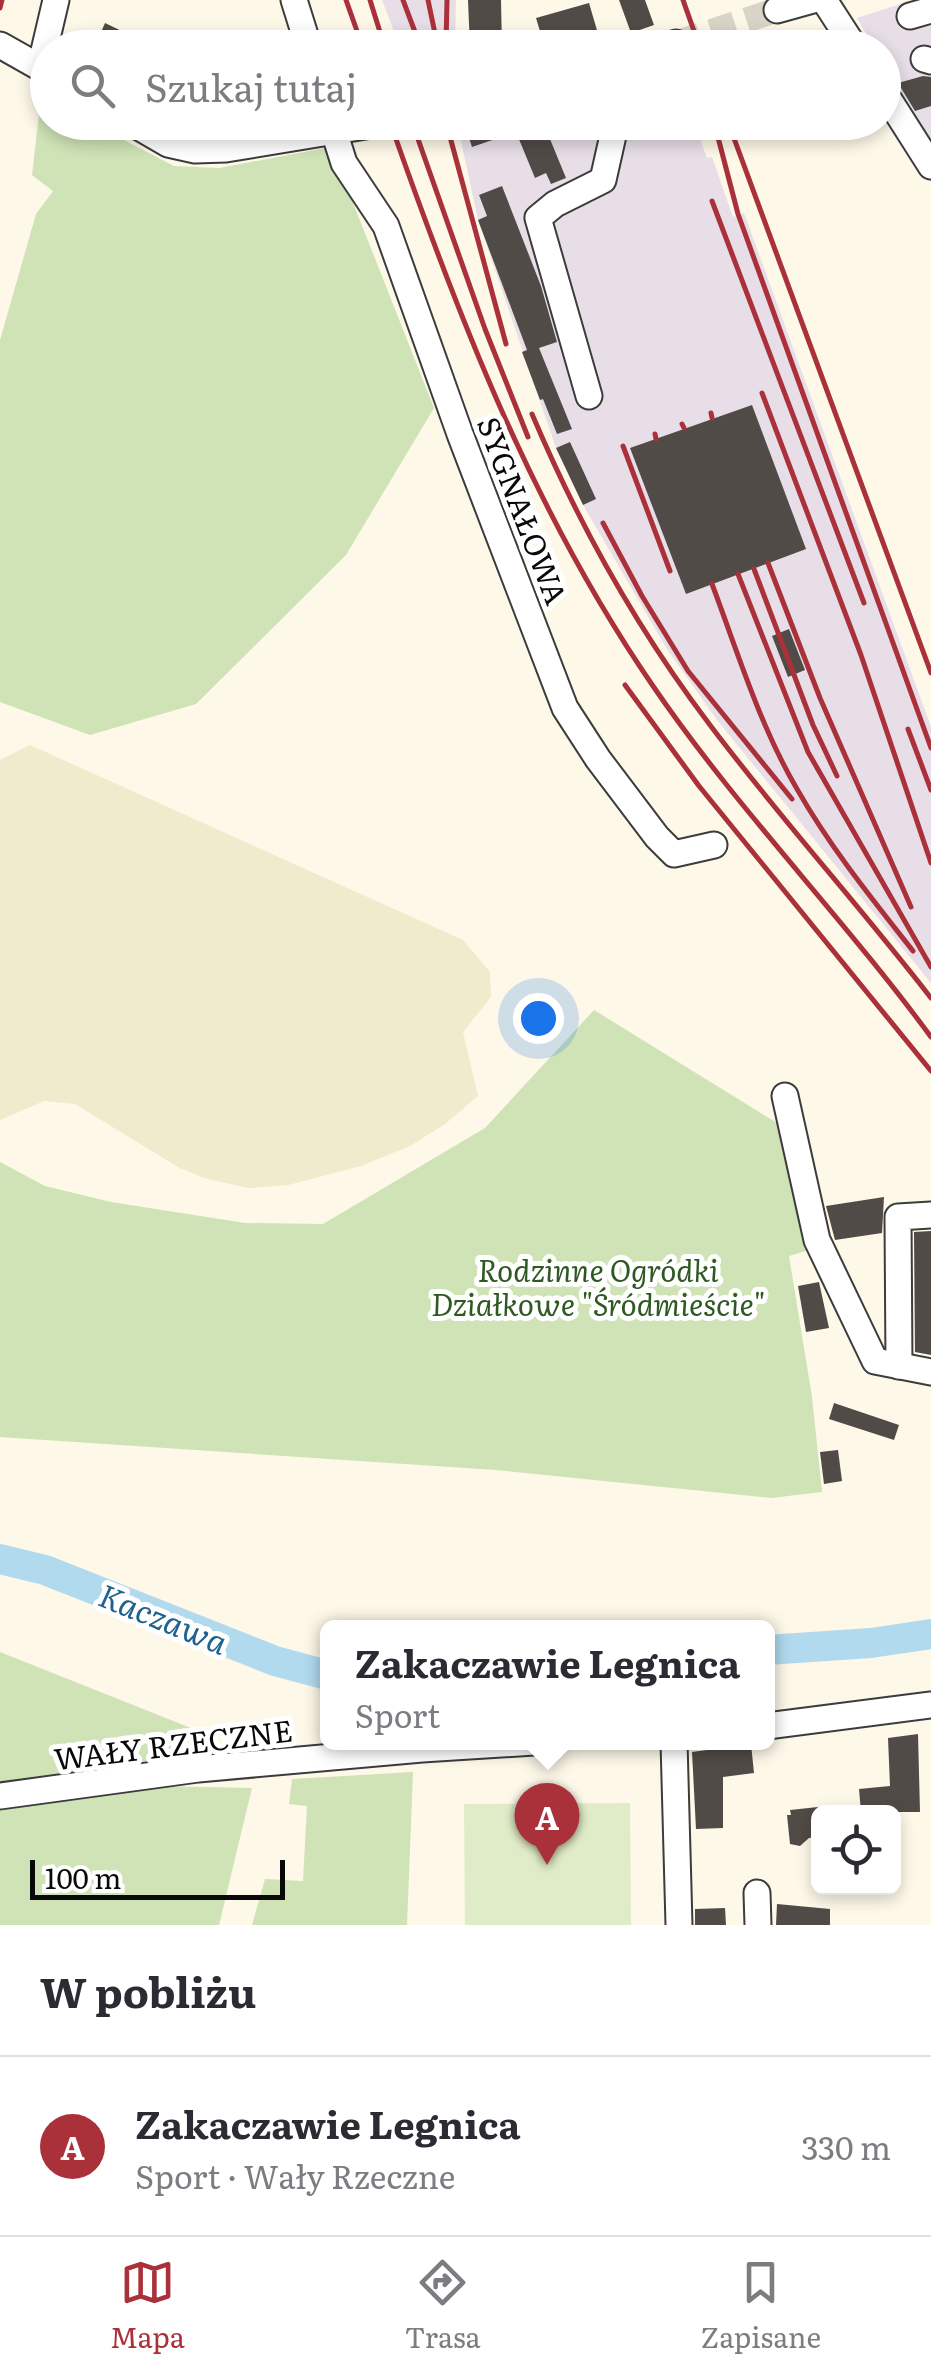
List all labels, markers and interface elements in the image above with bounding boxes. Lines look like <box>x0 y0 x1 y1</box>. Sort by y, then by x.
search box <box>30 30 901 140</box>
text: Szukaj tutaj <box>145 57 357 114</box>
icon: search <box>65 58 120 113</box>
street label: SYGNAŁOWA <box>468 410 580 610</box>
your location <box>513 993 564 1044</box>
park label: Rodzinne Ogródki Działkowe "Śródmieście" <box>431 1247 765 1325</box>
water label: Kaczawa <box>92 1569 236 1665</box>
popup <box>320 1620 775 1750</box>
text: Zakaczawie Legnica <box>355 1633 740 1690</box>
text: Sport <box>355 1690 440 1738</box>
street label: WAŁY RZECZNE <box>51 1707 295 1779</box>
pin: A <box>514 1782 580 1865</box>
map controls <box>811 1805 901 1895</box>
button: locate <box>811 1805 901 1895</box>
scale bar <box>30 1855 285 1900</box>
text: 100 m <box>45 1856 122 1898</box>
text: W pobliżu <box>40 1959 256 2021</box>
text: Zakaczawie Legnica <box>135 2094 521 2151</box>
text: A <box>60 2122 85 2170</box>
text: 330 m <box>801 2122 891 2170</box>
text: Sport · Wały Rzeczne <box>135 2151 455 2199</box>
tab: Mapa <box>110 2255 185 2357</box>
tab: Trasa <box>405 2255 481 2357</box>
tab: Zapisane <box>701 2255 821 2357</box>

